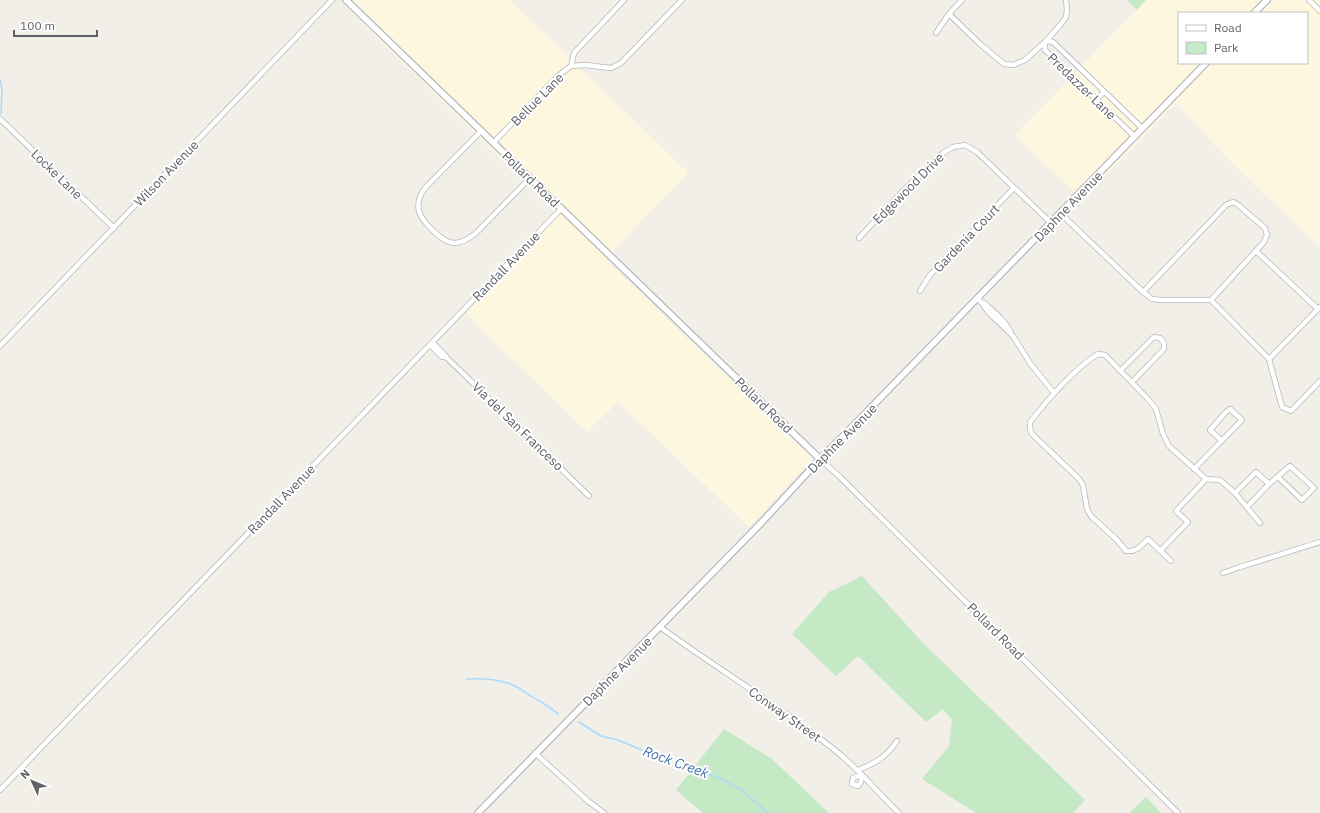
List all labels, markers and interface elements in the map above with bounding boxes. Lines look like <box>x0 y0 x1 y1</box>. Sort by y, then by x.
scale bar <box>14 12 97 38</box>
legend <box>1178 12 1308 64</box>
text: 100 m <box>20 18 55 33</box>
text: Road <box>1214 20 1242 35</box>
text: Park <box>1214 40 1239 55</box>
street label: Predazzer Lane <box>1044 49 1120 123</box>
street label: Bellue Lane <box>507 69 567 129</box>
street label: Wilson Avenue <box>130 137 202 210</box>
street label: Locke Lane <box>27 146 86 203</box>
street label: Pollard Road <box>498 148 563 211</box>
street label: Edgewood Drive <box>869 149 948 228</box>
street label: Daphne Avenue <box>1030 167 1106 245</box>
street label: Gardenia Court <box>930 201 1003 276</box>
street label: Randall Avenue <box>469 228 544 305</box>
street label: Pollard Road <box>731 374 796 437</box>
street label: Via del San Franceso <box>468 378 567 474</box>
street label: Daphne Avenue <box>804 400 881 477</box>
street label: Randall Avenue <box>244 461 319 538</box>
street label: Pollard Road <box>963 599 1028 664</box>
street label: Daphne Avenue <box>579 633 656 710</box>
street label: Conway Street <box>745 683 824 746</box>
water label: Rock Creek <box>641 742 712 782</box>
north arrow <box>12 761 52 801</box>
text: N <box>17 766 33 782</box>

